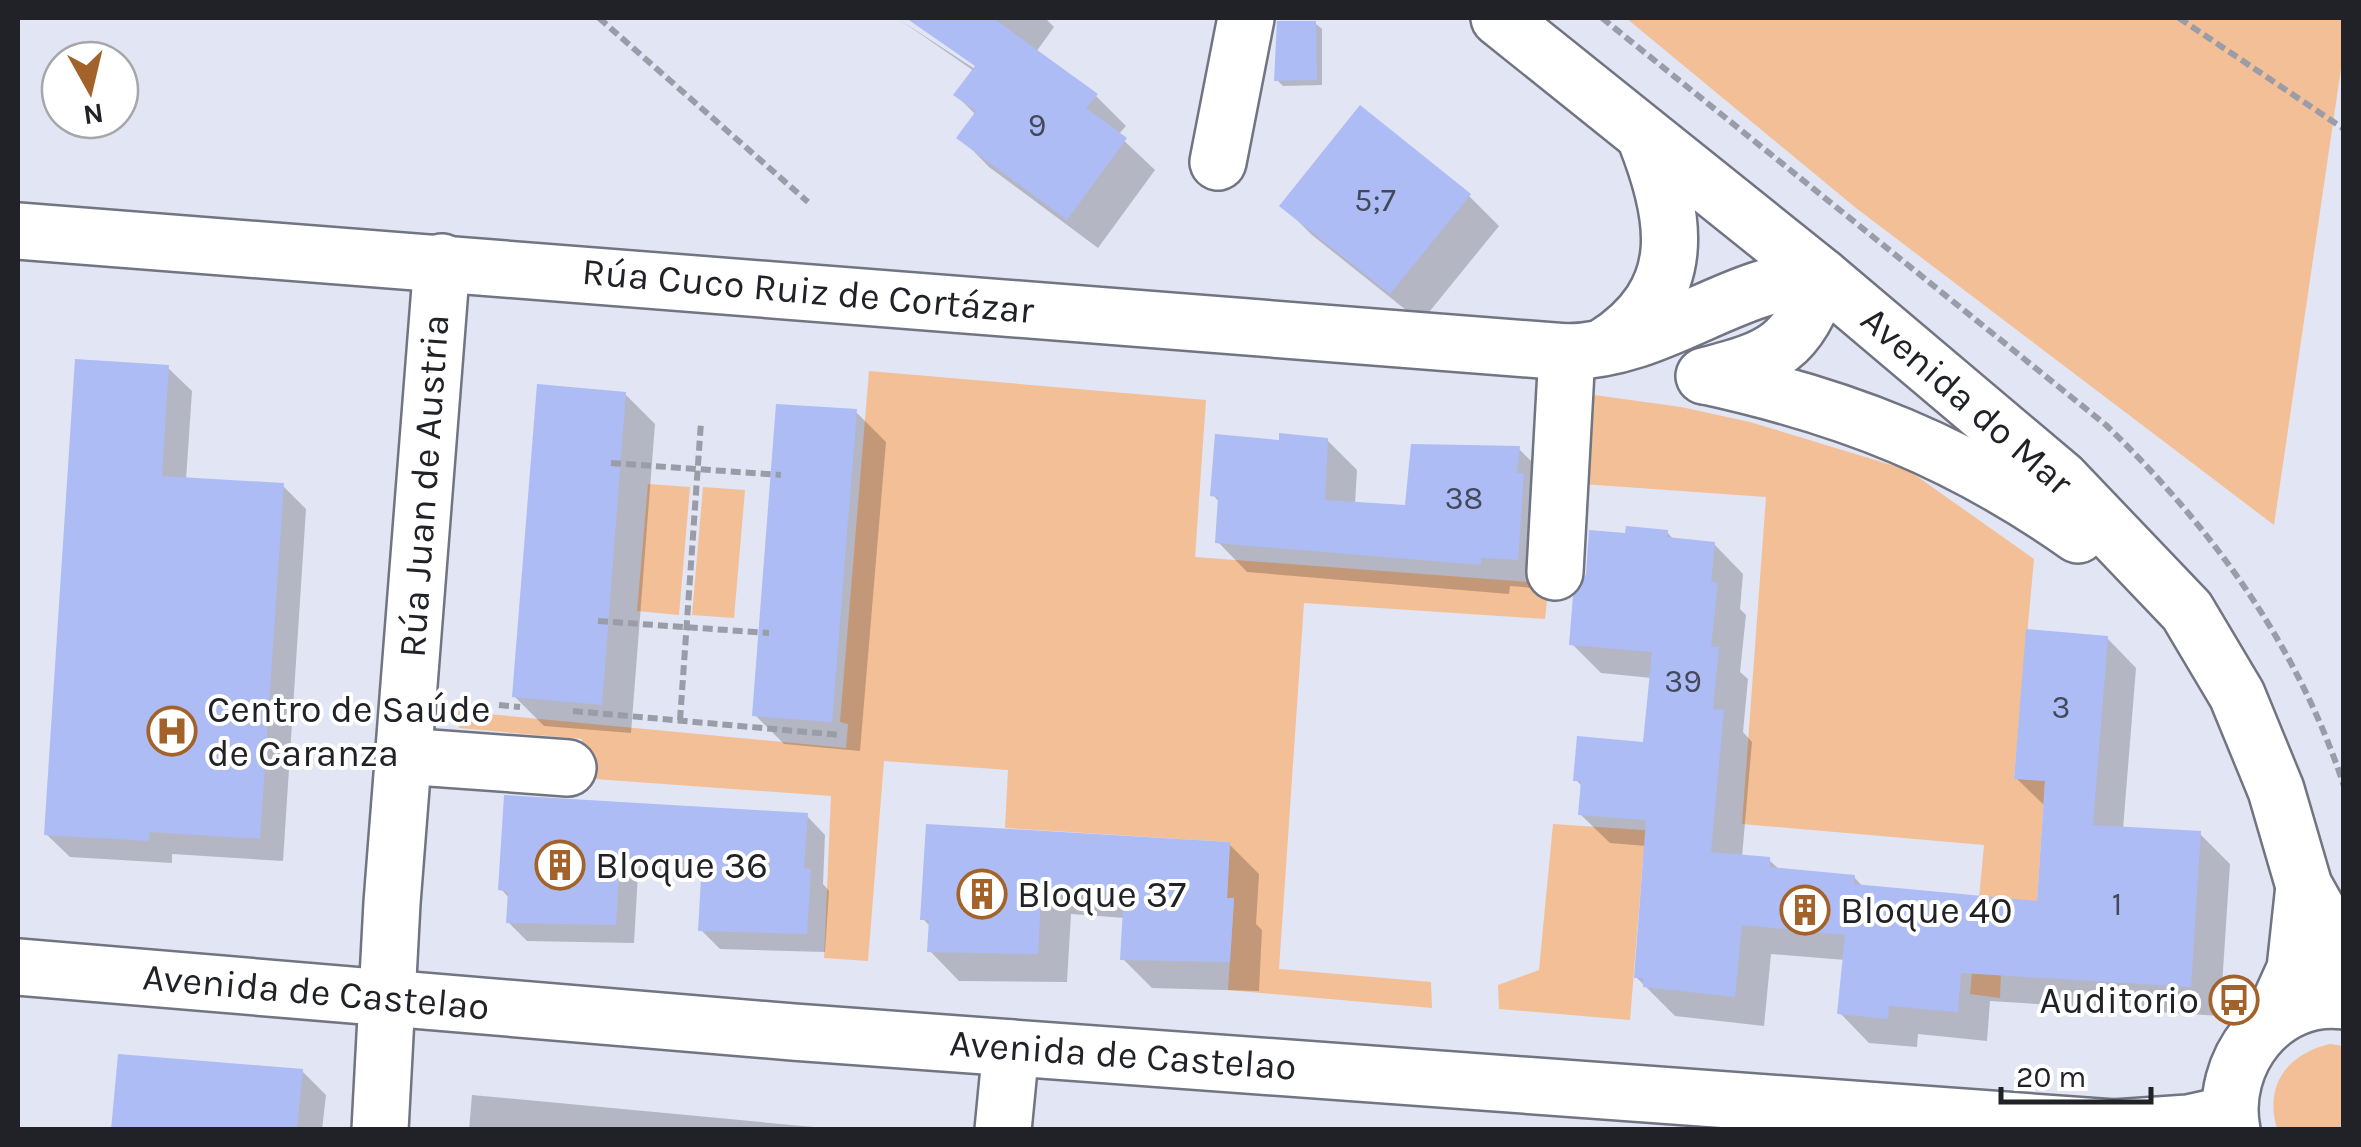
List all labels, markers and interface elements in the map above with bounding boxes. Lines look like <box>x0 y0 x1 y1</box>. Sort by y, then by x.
north arrow <box>40 40 140 140</box>
text: N <box>81 97 106 132</box>
house number: 9 <box>1028 107 1046 144</box>
house number: 5;7 <box>1354 182 1396 219</box>
street label: Rúa Cuco Ruiz de Cortázar <box>580 249 1036 333</box>
street label: Avenida do Mar <box>1852 297 2082 505</box>
street label: Rúa Juan de Austria <box>390 313 458 659</box>
house number: 38 <box>1445 480 1483 517</box>
house number: 39 <box>1664 663 1702 700</box>
place label: Centro de Saúde de Caranza <box>207 687 491 776</box>
house number: 3 <box>2052 689 2070 726</box>
hospital icon: Centro de Saúde de Caranza <box>146 705 198 757</box>
building icon: Bloque 36 <box>534 839 586 891</box>
place label: Bloque 36 <box>595 843 768 888</box>
building icon: Bloque 37 <box>956 868 1008 920</box>
place label: Bloque 37 <box>1017 872 1186 917</box>
building icon: Bloque 40 <box>1779 884 1831 936</box>
house number: 1 <box>2112 886 2122 923</box>
place label: Bloque 40 <box>1840 888 2013 933</box>
street label: Avenida de Castelao <box>141 954 491 1030</box>
bus stop icon: Auditorio <box>2208 974 2260 1026</box>
place label: Auditorio <box>2039 978 2199 1023</box>
street label: Avenida de Castelao <box>948 1020 1298 1090</box>
scale bar <box>2001 1042 2151 1104</box>
text: 20 m <box>2016 1059 2086 1095</box>

